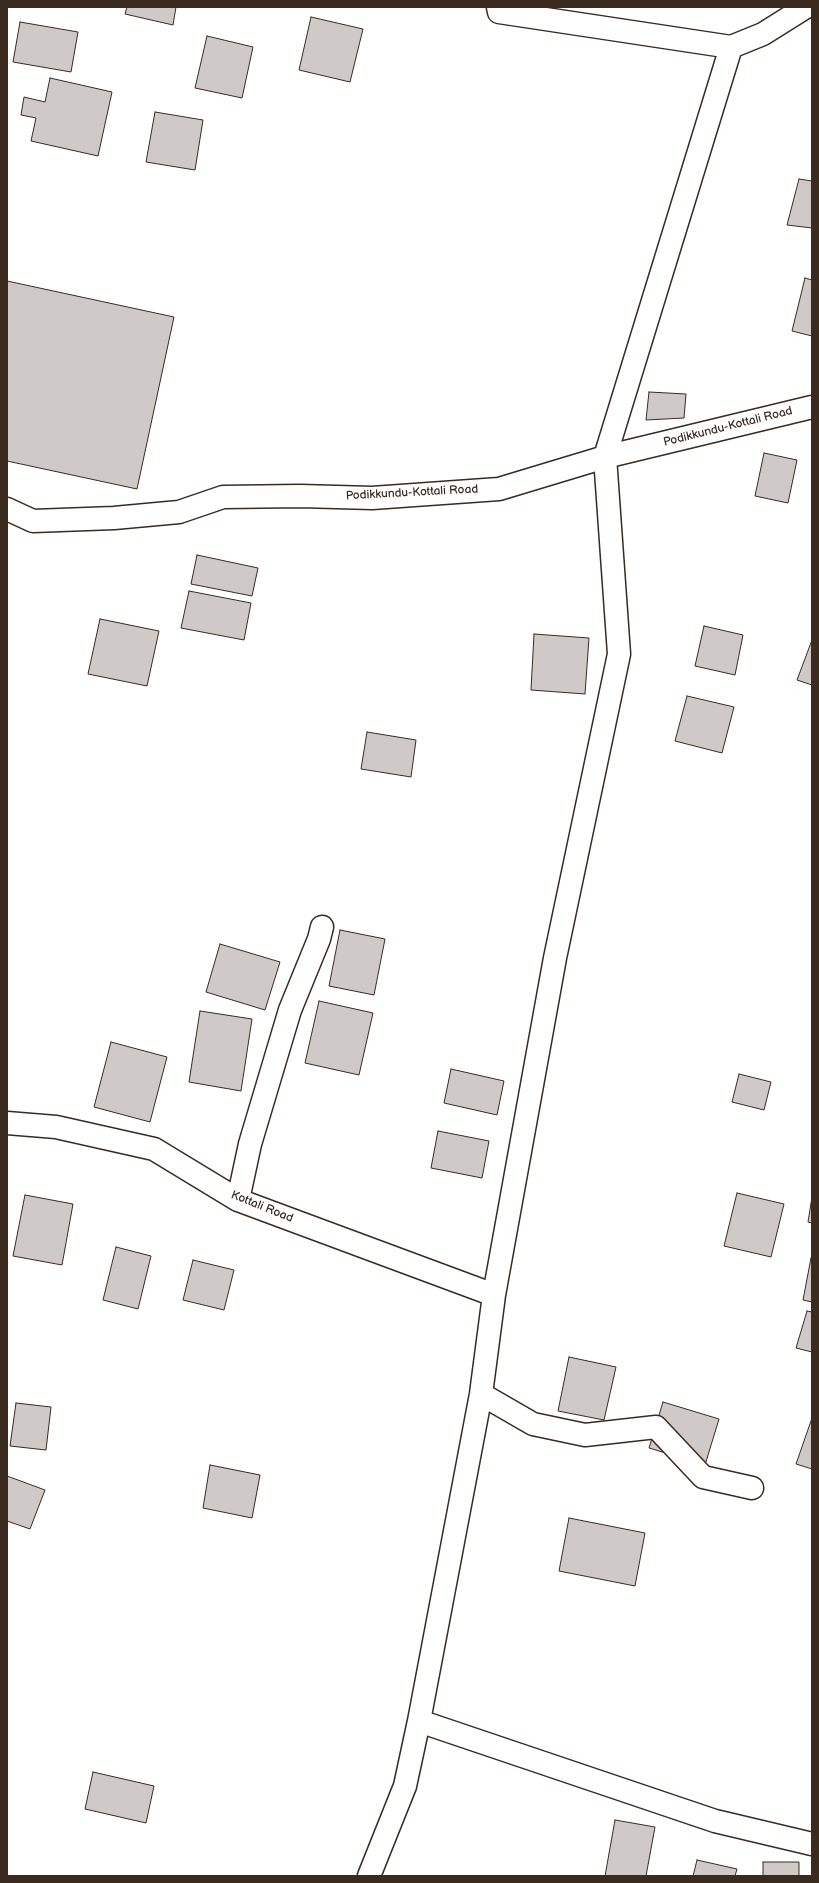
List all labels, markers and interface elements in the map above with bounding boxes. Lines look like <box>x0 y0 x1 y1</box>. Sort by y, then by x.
street label: Podikkundu-Kottali Road <box>662 404 794 450</box>
street label: Podikkundu-Kottali Road <box>345 482 479 504</box>
street label: Kottali Road <box>229 1188 295 1226</box>

